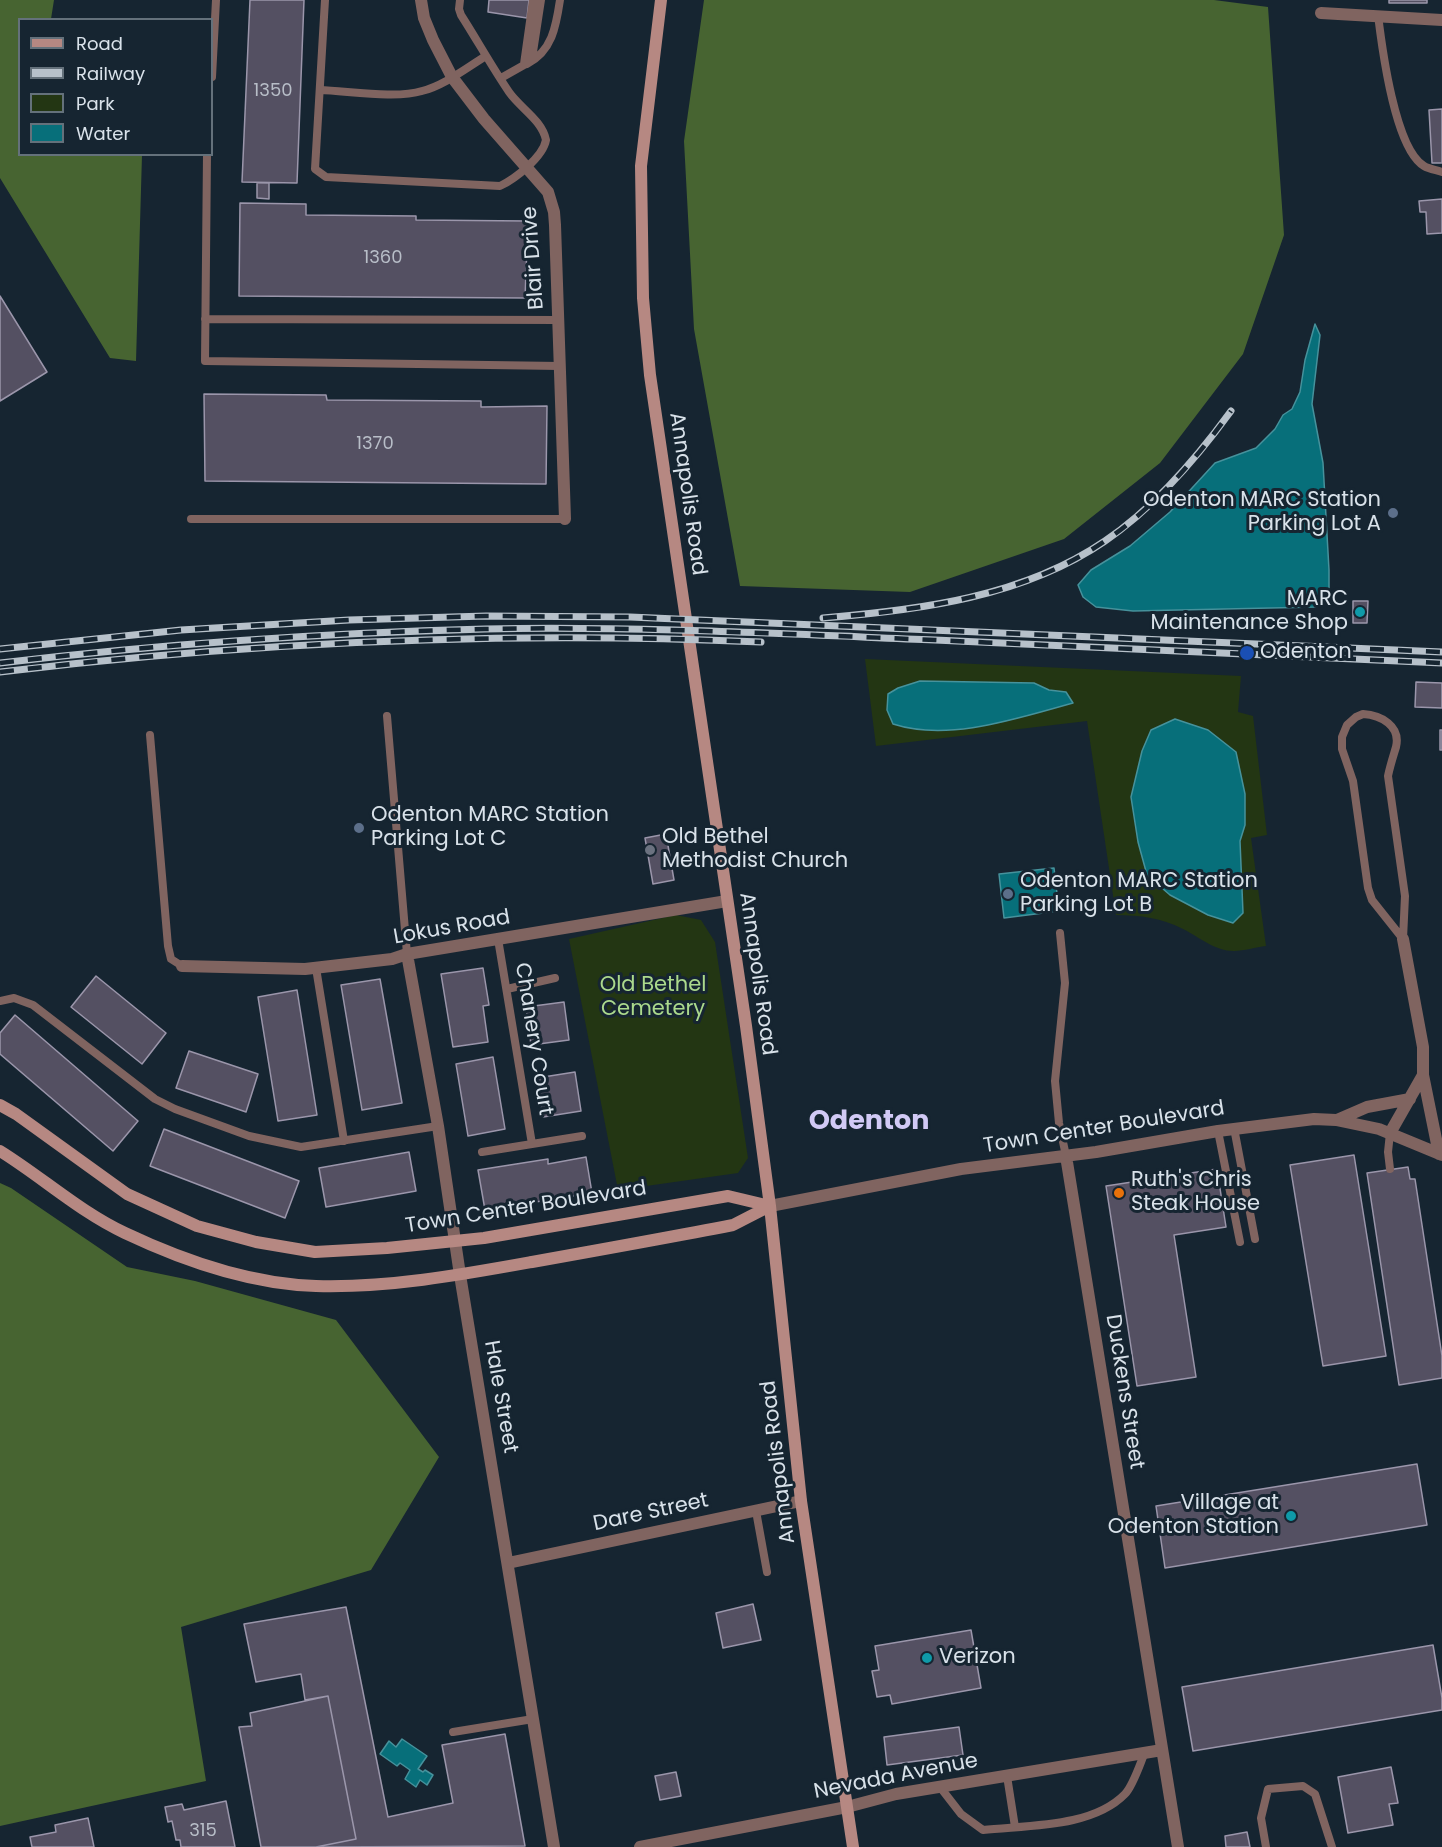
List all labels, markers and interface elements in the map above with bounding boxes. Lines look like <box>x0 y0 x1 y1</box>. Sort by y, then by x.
legend <box>18 18 213 156</box>
text: Road <box>76 31 123 56</box>
text: Railway <box>76 61 145 86</box>
house number: 1350 <box>254 80 292 102</box>
text: Park <box>76 91 115 116</box>
text: Water <box>76 121 130 146</box>
street label: Blair Drive <box>518 206 550 310</box>
house number: 1360 <box>363 247 403 269</box>
street label: Annapolis Road <box>663 411 711 577</box>
house number: 1370 <box>356 433 394 455</box>
place label: Odenton MARC Station Parking Lot A <box>1143 488 1381 538</box>
marker: Odenton MARC Station Parking Lot A <box>1386 506 1400 520</box>
place label: MARC Maintenance Shop <box>1151 587 1348 637</box>
marker: MARC Maintenance Shop <box>1353 605 1367 619</box>
place label: Odenton <box>1260 640 1352 666</box>
marker: Odenton <box>1238 644 1256 662</box>
place label: Odenton MARC Station Parking Lot C <box>371 803 609 853</box>
marker: Odenton MARC Station Parking Lot C <box>352 821 366 835</box>
place label: Old Bethel Methodist Church <box>662 825 848 875</box>
marker: Old Bethel Methodist Church <box>643 843 657 857</box>
place label: Odenton MARC Station Parking Lot B <box>1020 869 1258 919</box>
marker: Odenton MARC Station Parking Lot B <box>1001 887 1015 901</box>
street label: Annapolis Road <box>733 891 781 1057</box>
street label: Lokus Road <box>392 905 512 951</box>
street label: Chanery Court <box>508 961 558 1117</box>
park label: Old Bethel Cemetery <box>600 973 706 1023</box>
street label: Town Center Boulevard <box>982 1096 1226 1160</box>
district label: Odenton <box>809 1106 929 1138</box>
place label: Ruth's Chris Steak House <box>1131 1168 1260 1218</box>
street label: Town Center Boulevard <box>404 1176 648 1240</box>
marker: Ruth's Chris Steak House <box>1112 1186 1126 1200</box>
street label: Duckens Street <box>1099 1313 1149 1471</box>
street label: Hale Street <box>478 1339 522 1455</box>
street label: Annapolis Road <box>756 1379 802 1545</box>
street label: Dare Street <box>591 1489 711 1537</box>
place label: Village at Odenton Station <box>1108 1491 1279 1541</box>
marker: Village at Odenton Station <box>1284 1509 1298 1523</box>
place label: Verizon <box>939 1645 1016 1671</box>
marker: Verizon <box>920 1651 934 1665</box>
street label: Nevada Avenue <box>812 1749 980 1805</box>
house number: 315 <box>189 1820 217 1842</box>

